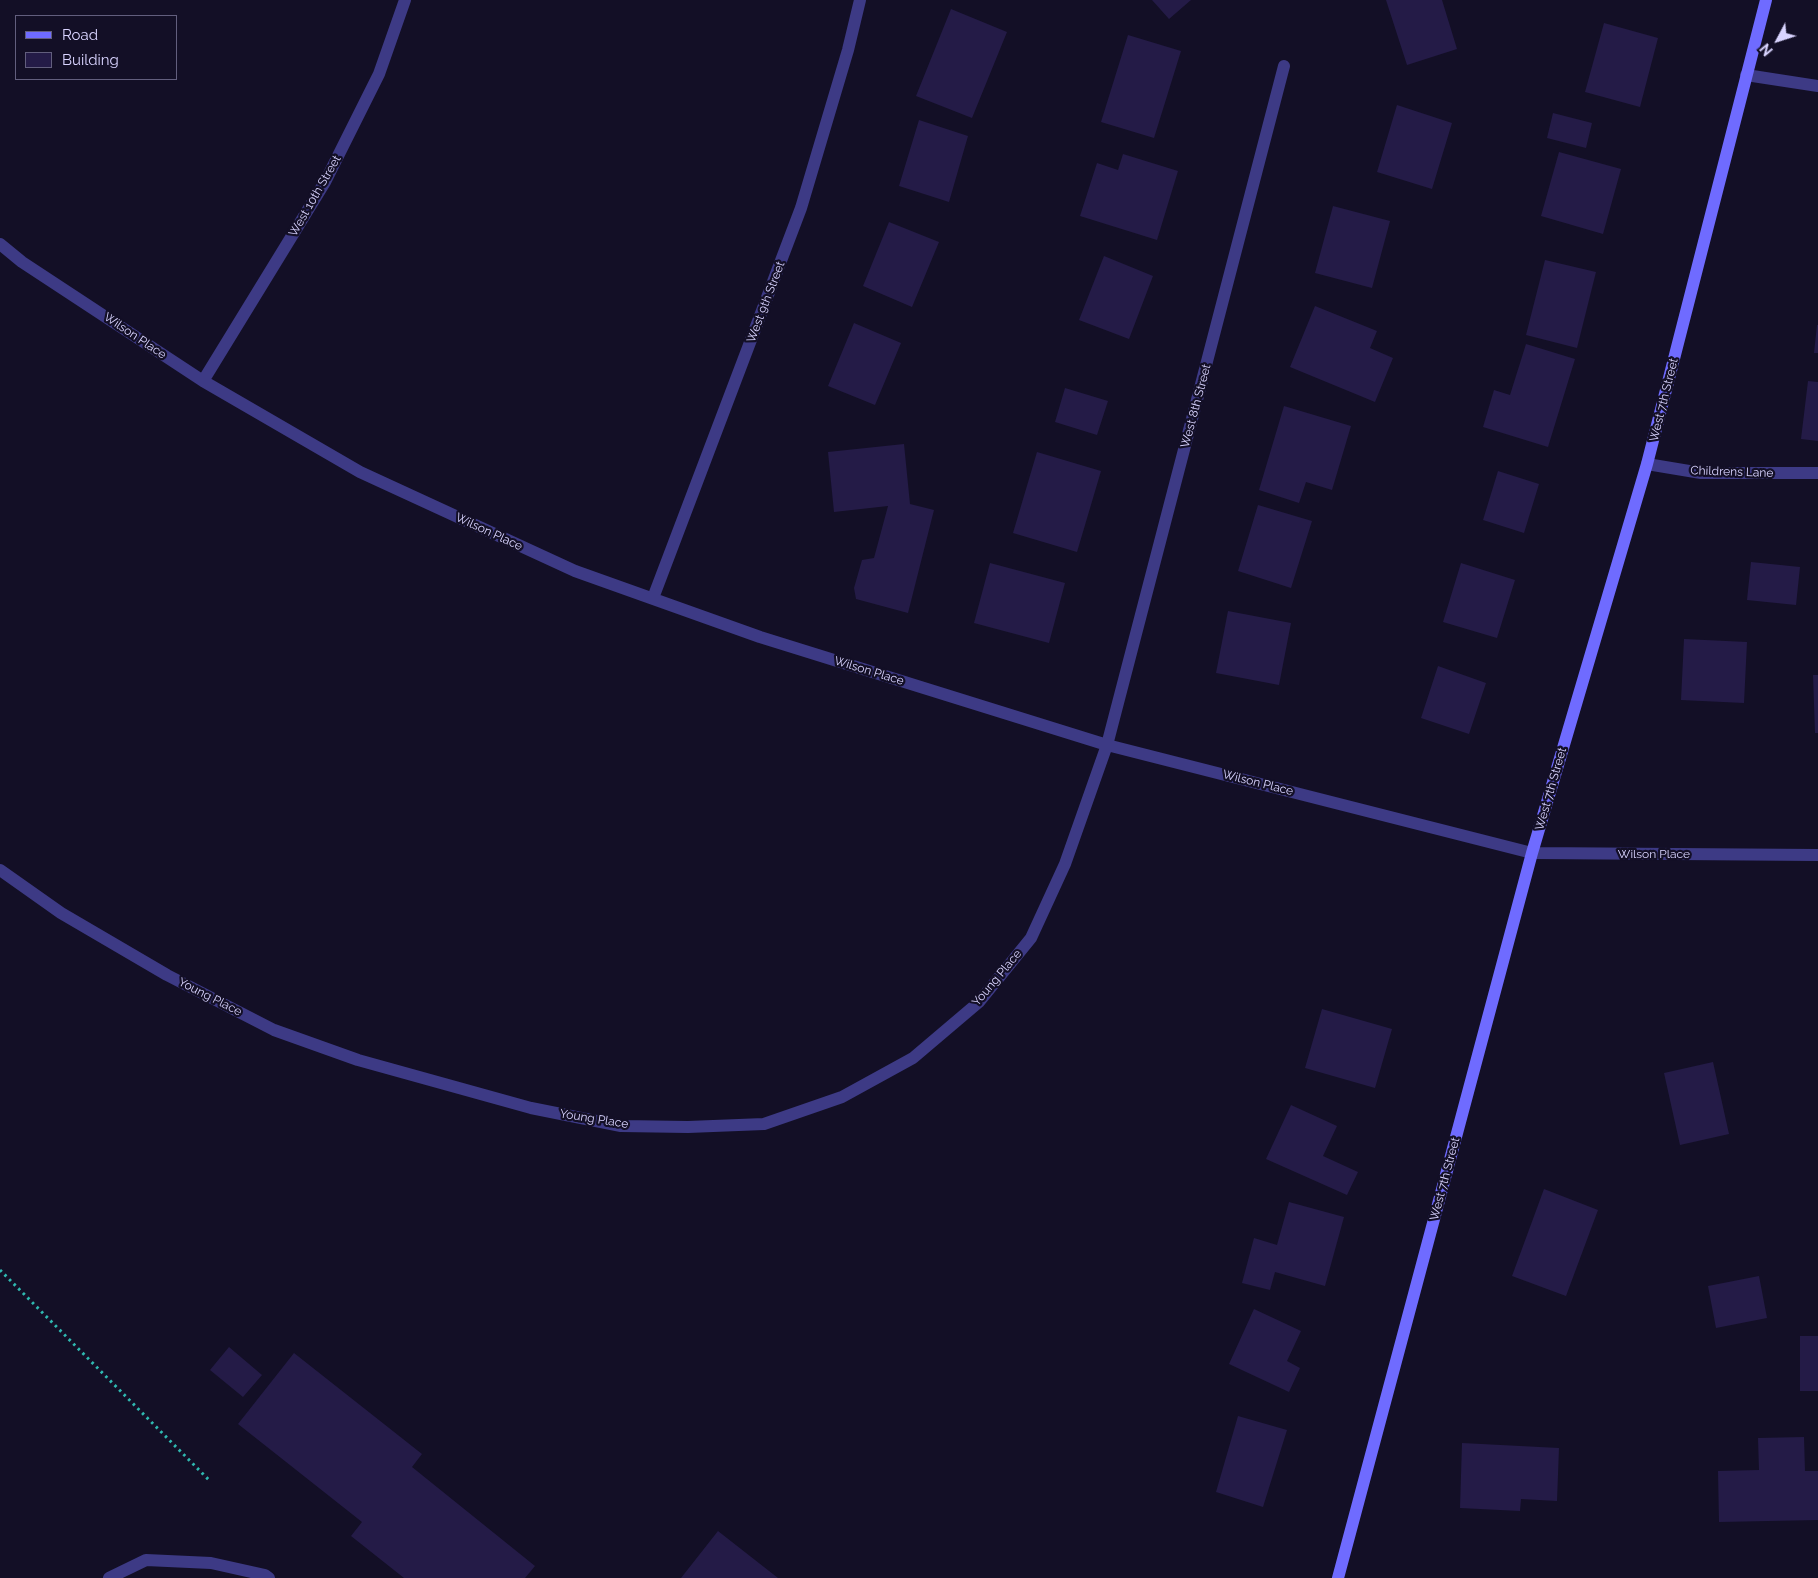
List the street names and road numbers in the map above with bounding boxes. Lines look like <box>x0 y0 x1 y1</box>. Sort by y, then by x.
street label: West 10th Street <box>286 153 344 239</box>
street label: West 9th Street <box>744 259 788 345</box>
street label: Wilson Place <box>101 310 169 362</box>
street label: West 7th Street <box>1647 357 1681 443</box>
street label: West 8th Street <box>1178 363 1214 449</box>
street label: Childrens Lane <box>1690 463 1774 481</box>
street label: Wilson Place <box>453 510 525 554</box>
street label: Wilson Place <box>832 654 906 688</box>
street label: West 7th Street <box>1532 746 1570 832</box>
street label: Wilson Place <box>1221 767 1295 799</box>
street label: Wilson Place <box>1618 847 1690 861</box>
street label: Young Place <box>969 947 1025 1009</box>
street label: Young Place <box>176 975 244 1019</box>
street label: Young Place <box>559 1106 629 1132</box>
street label: West 7th Street <box>1427 1136 1463 1222</box>

